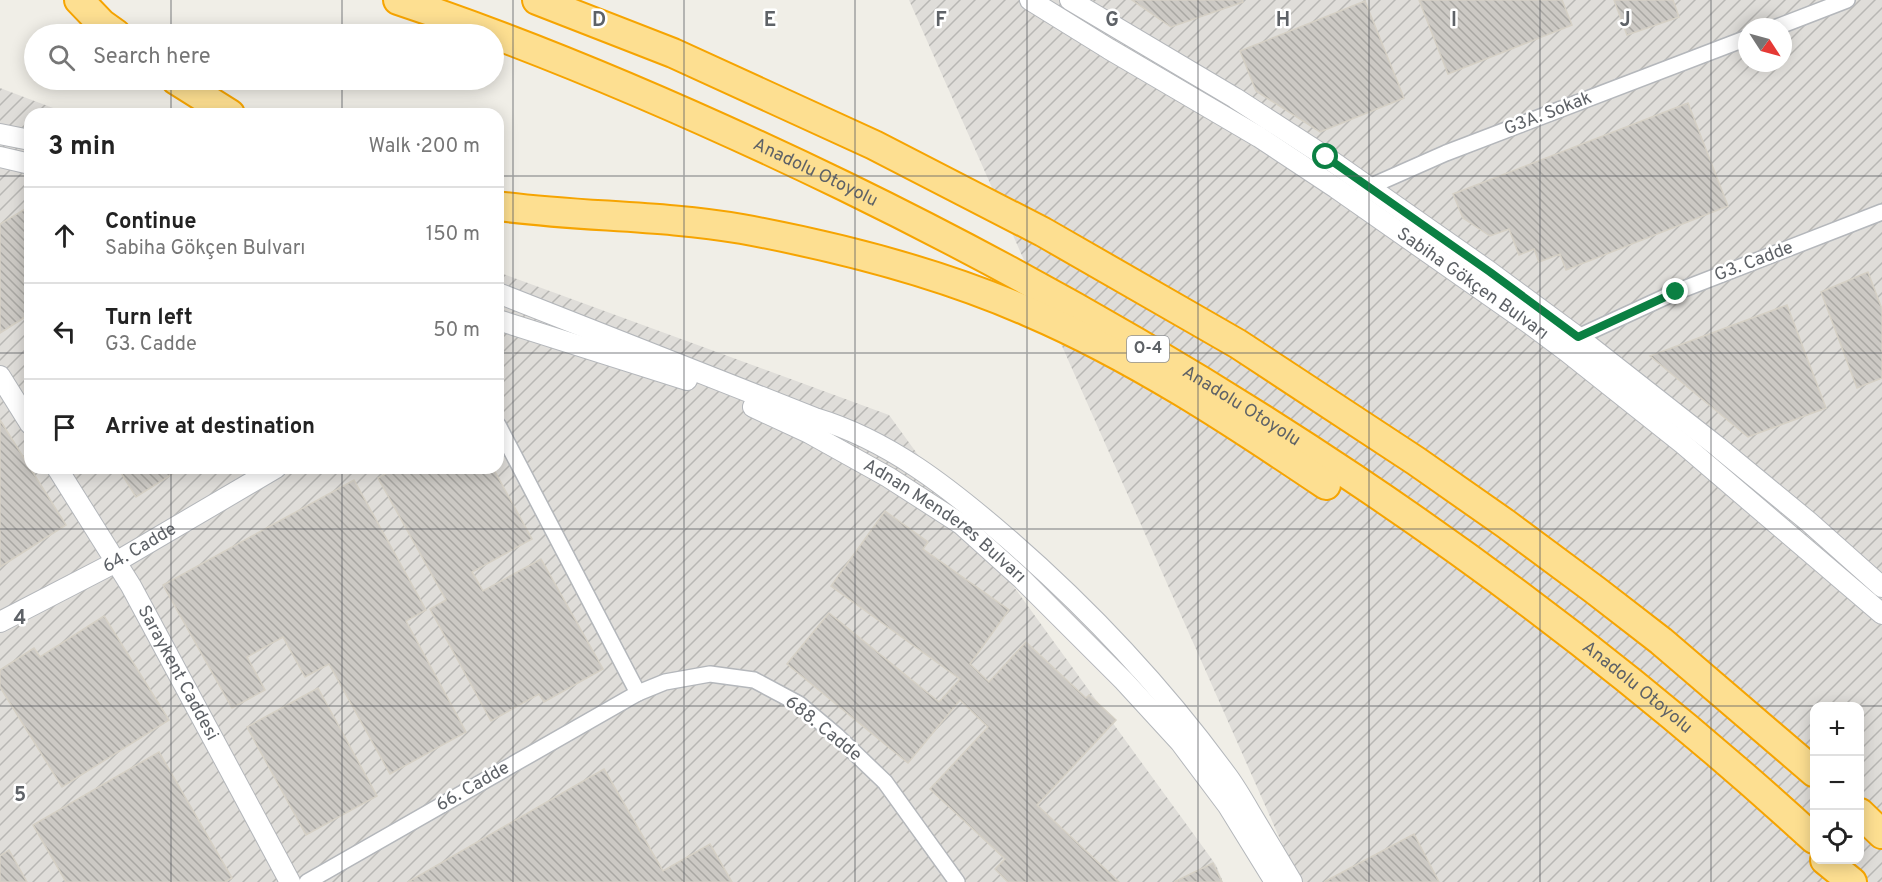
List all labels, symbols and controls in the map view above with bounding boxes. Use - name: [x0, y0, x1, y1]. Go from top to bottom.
- text: D: [592, 8, 606, 34]
- text: E: [764, 8, 776, 34]
- text: F: [935, 8, 947, 34]
- text: G: [1105, 8, 1119, 34]
- text: H: [1276, 8, 1290, 34]
- text: I: [1451, 8, 1457, 34]
- text: J: [1619, 8, 1631, 34]
- north arrow: [1738, 18, 1792, 72]
- search box: [24, 24, 504, 90]
- icon: search: [45, 41, 78, 74]
- text: Search here: [93, 44, 211, 71]
- street label: G3A. Sokak: [1501, 87, 1595, 141]
- text: 3 min: [48, 131, 116, 164]
- street label: Anadolu Otoyolu: [749, 133, 882, 212]
- text: Walk · 200 m: [369, 134, 480, 160]
- route start: [1312, 143, 1338, 169]
- text: Continue: [105, 209, 196, 236]
- icon: ahead: [48, 219, 81, 252]
- text: 150 m: [426, 222, 480, 248]
- street label: Sabiha Gökçen Bulvarı: [1392, 223, 1553, 345]
- text: Sabiha Gökçen Bulvarı: [105, 236, 305, 262]
- street label: G3. Cadde: [1711, 236, 1797, 288]
- route end: [1662, 278, 1688, 304]
- text: Turn left: [105, 305, 193, 332]
- icon: left: [48, 315, 81, 348]
- text: 50 m: [433, 318, 480, 344]
- text: G3. Cadde: [105, 332, 197, 358]
- road number: O-4: [1127, 336, 1169, 362]
- street label: Anadolu Otoyolu: [1178, 361, 1305, 452]
- icon: arrive: [48, 411, 81, 444]
- text: Arrive at destination: [105, 414, 315, 441]
- street label: Adnan Menderes Bulvarı: [859, 454, 1031, 588]
- street label: 64. Cadde: [99, 518, 181, 578]
- street label: Saraykent Caddesi: [132, 601, 223, 745]
- text: 4: [14, 606, 26, 632]
- street label: Anadolu Otoyolu: [1577, 636, 1697, 739]
- street label: 688. Cadde: [780, 691, 866, 767]
- map controls: [1810, 702, 1864, 864]
- button: +: [1810, 702, 1864, 756]
- button: −: [1810, 756, 1864, 810]
- street label: 66. Cadde: [432, 757, 514, 817]
- text: 5: [14, 783, 26, 809]
- button: locate: [1810, 810, 1864, 864]

